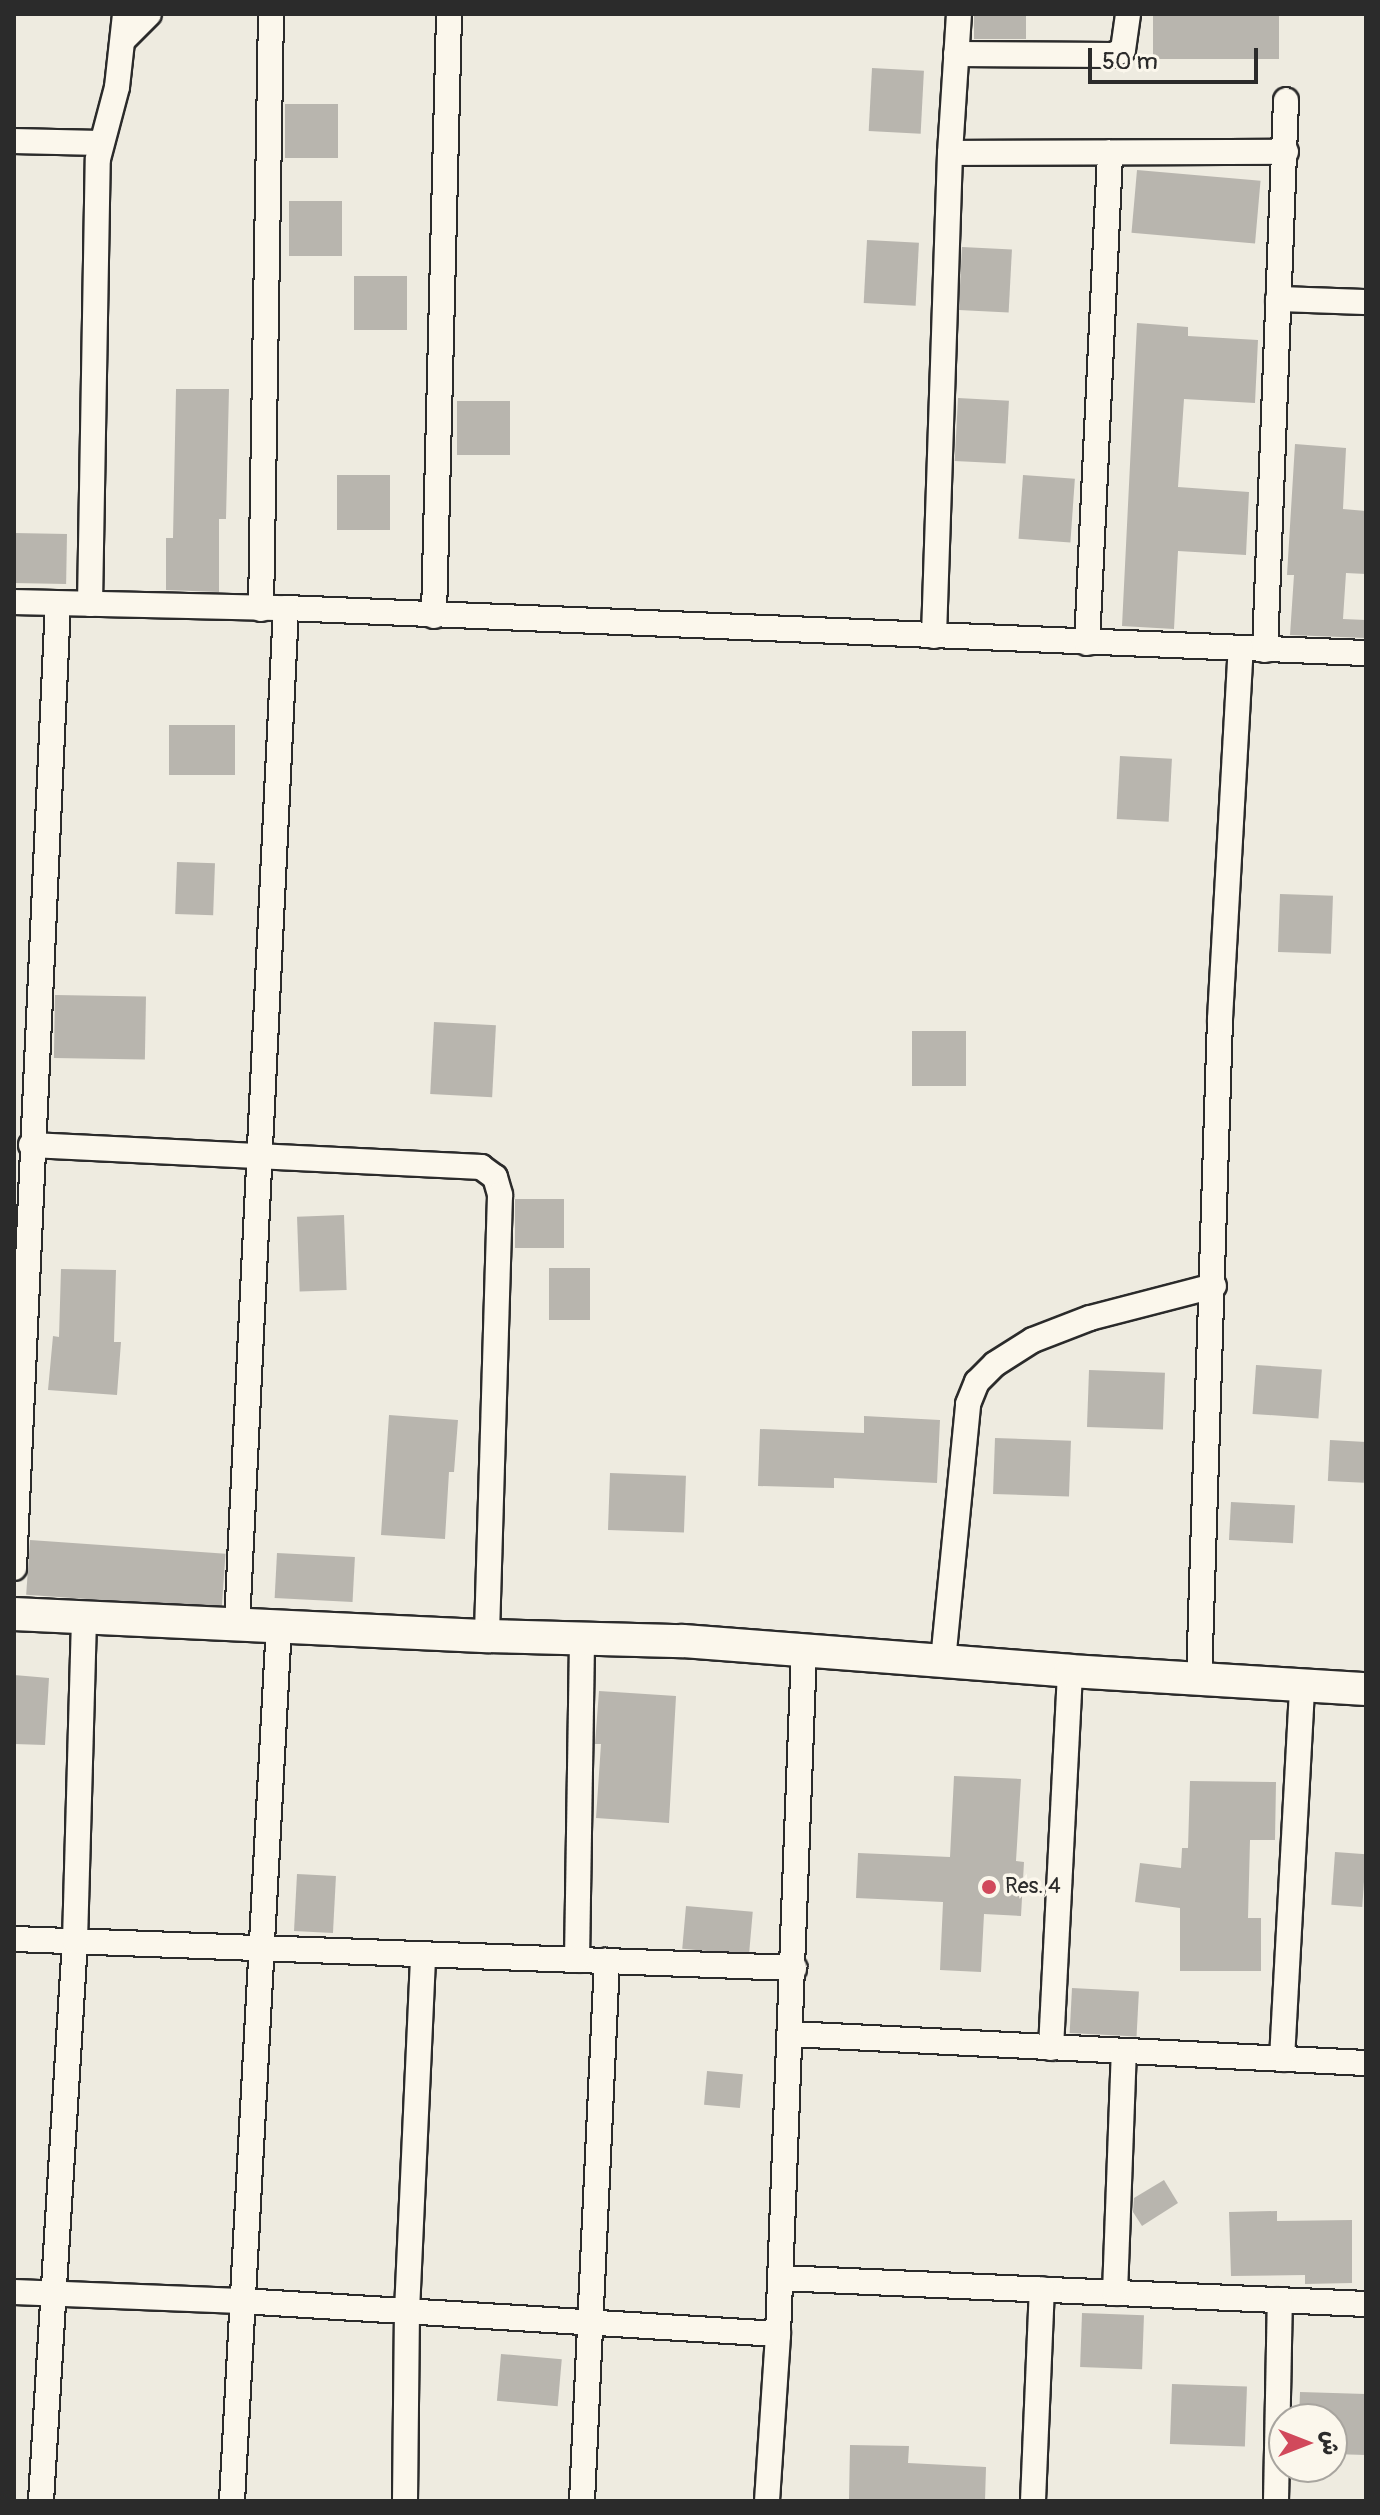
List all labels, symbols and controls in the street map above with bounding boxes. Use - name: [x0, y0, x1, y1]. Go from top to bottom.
- scale bar: [1092, 32, 1262, 82]
- text: 50 m: [1102, 47, 1158, 76]
- place label: Res. 4: [1005, 1874, 1061, 1900]
- marker: Res. 4: [980, 1878, 998, 1896]
- north arrow: [1268, 2403, 1348, 2483]
- text: ش: [1316, 2431, 1344, 2455]

